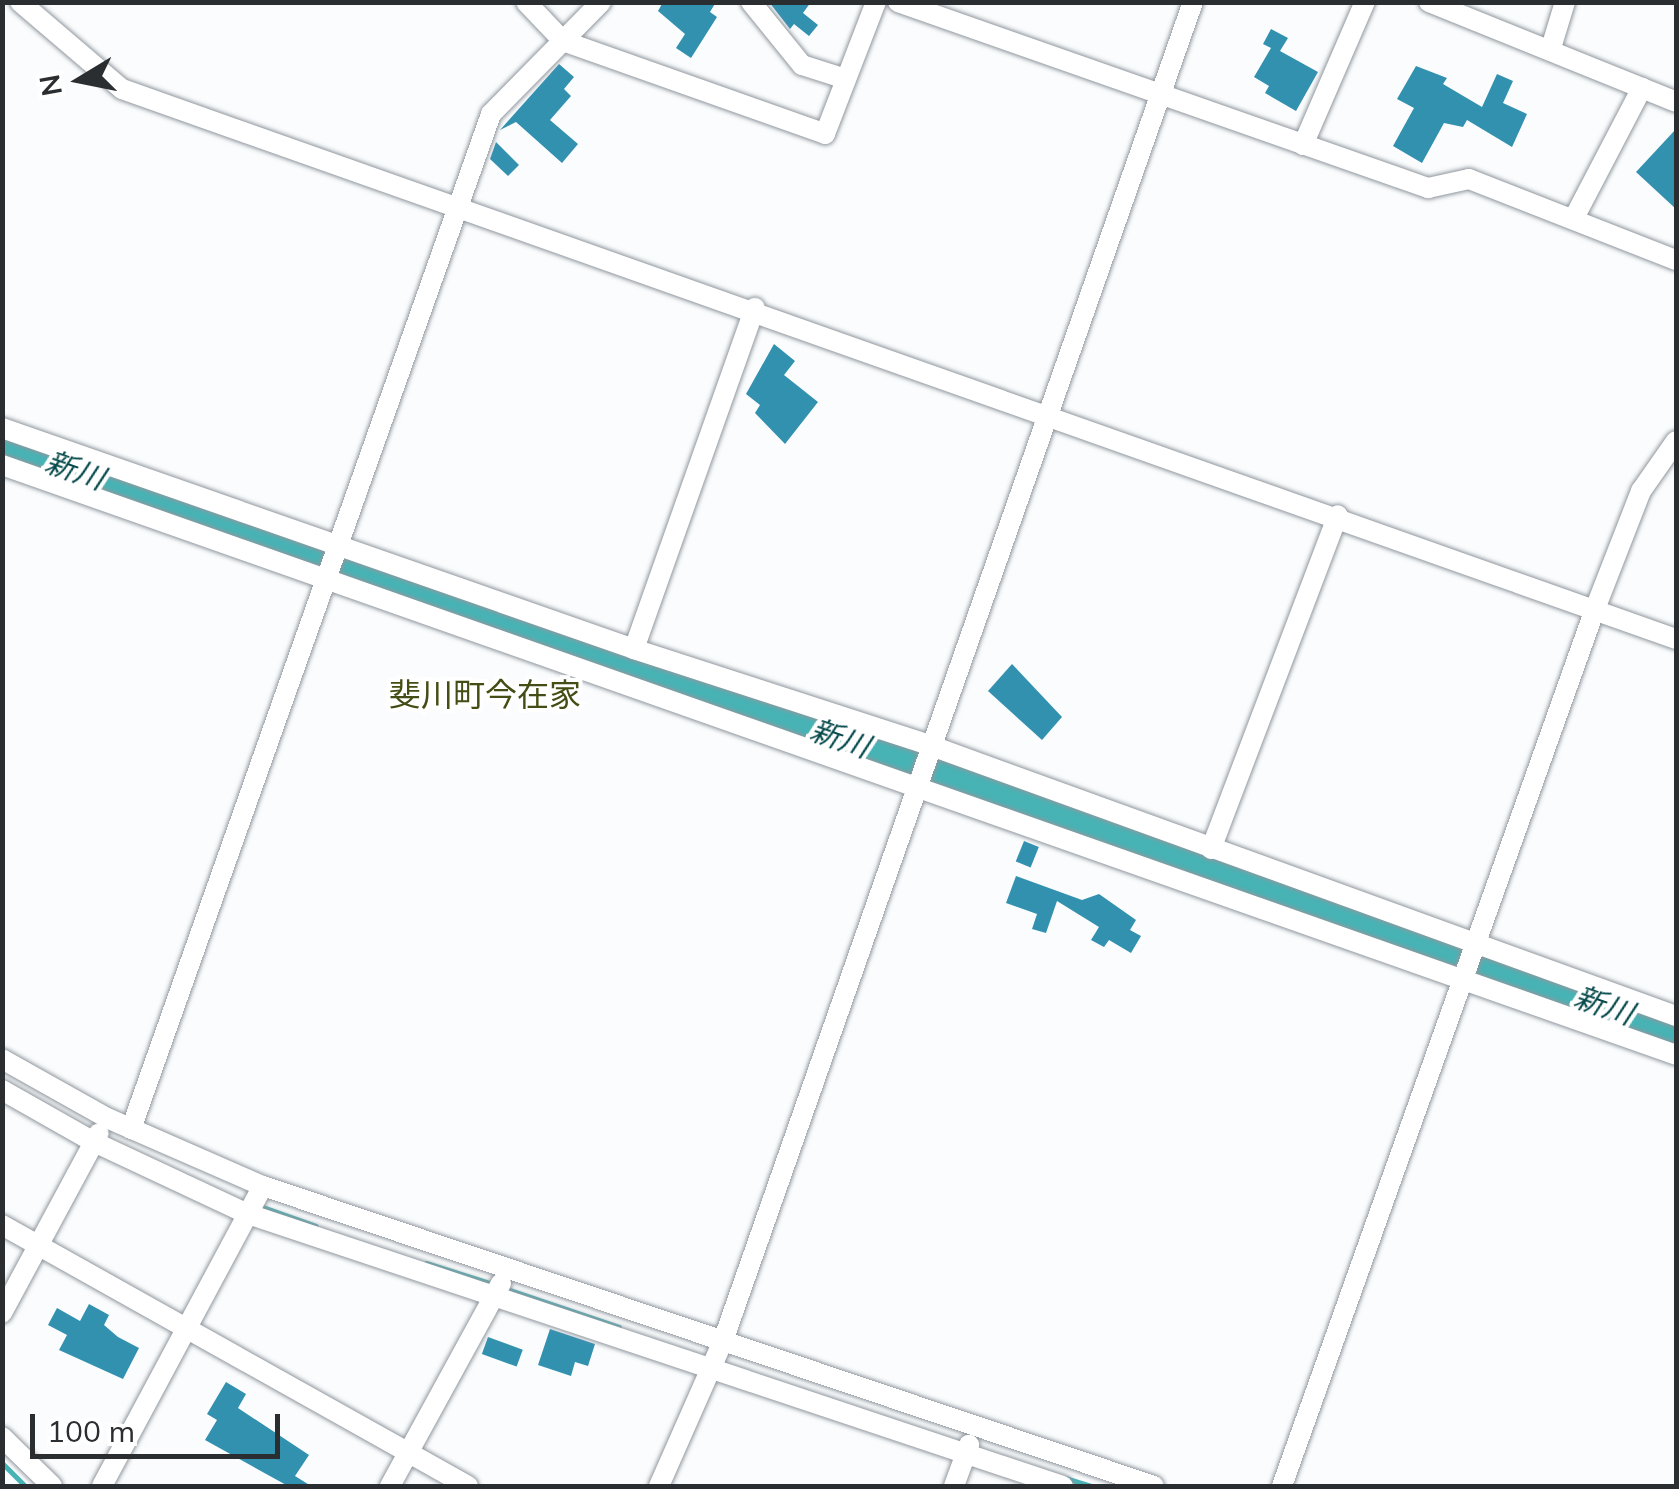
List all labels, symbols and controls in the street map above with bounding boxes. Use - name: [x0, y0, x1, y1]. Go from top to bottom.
- north arrow: [30, 30, 130, 130]
- text: N: [31, 72, 69, 99]
- water label: 新川: [41, 443, 109, 497]
- district label: 斐川町今在家: [389, 675, 581, 713]
- water label: 新川: [806, 711, 874, 765]
- water label: 新川: [1570, 978, 1638, 1032]
- scale bar: [35, 1394, 285, 1456]
- text: 100 m: [47, 1412, 135, 1450]

